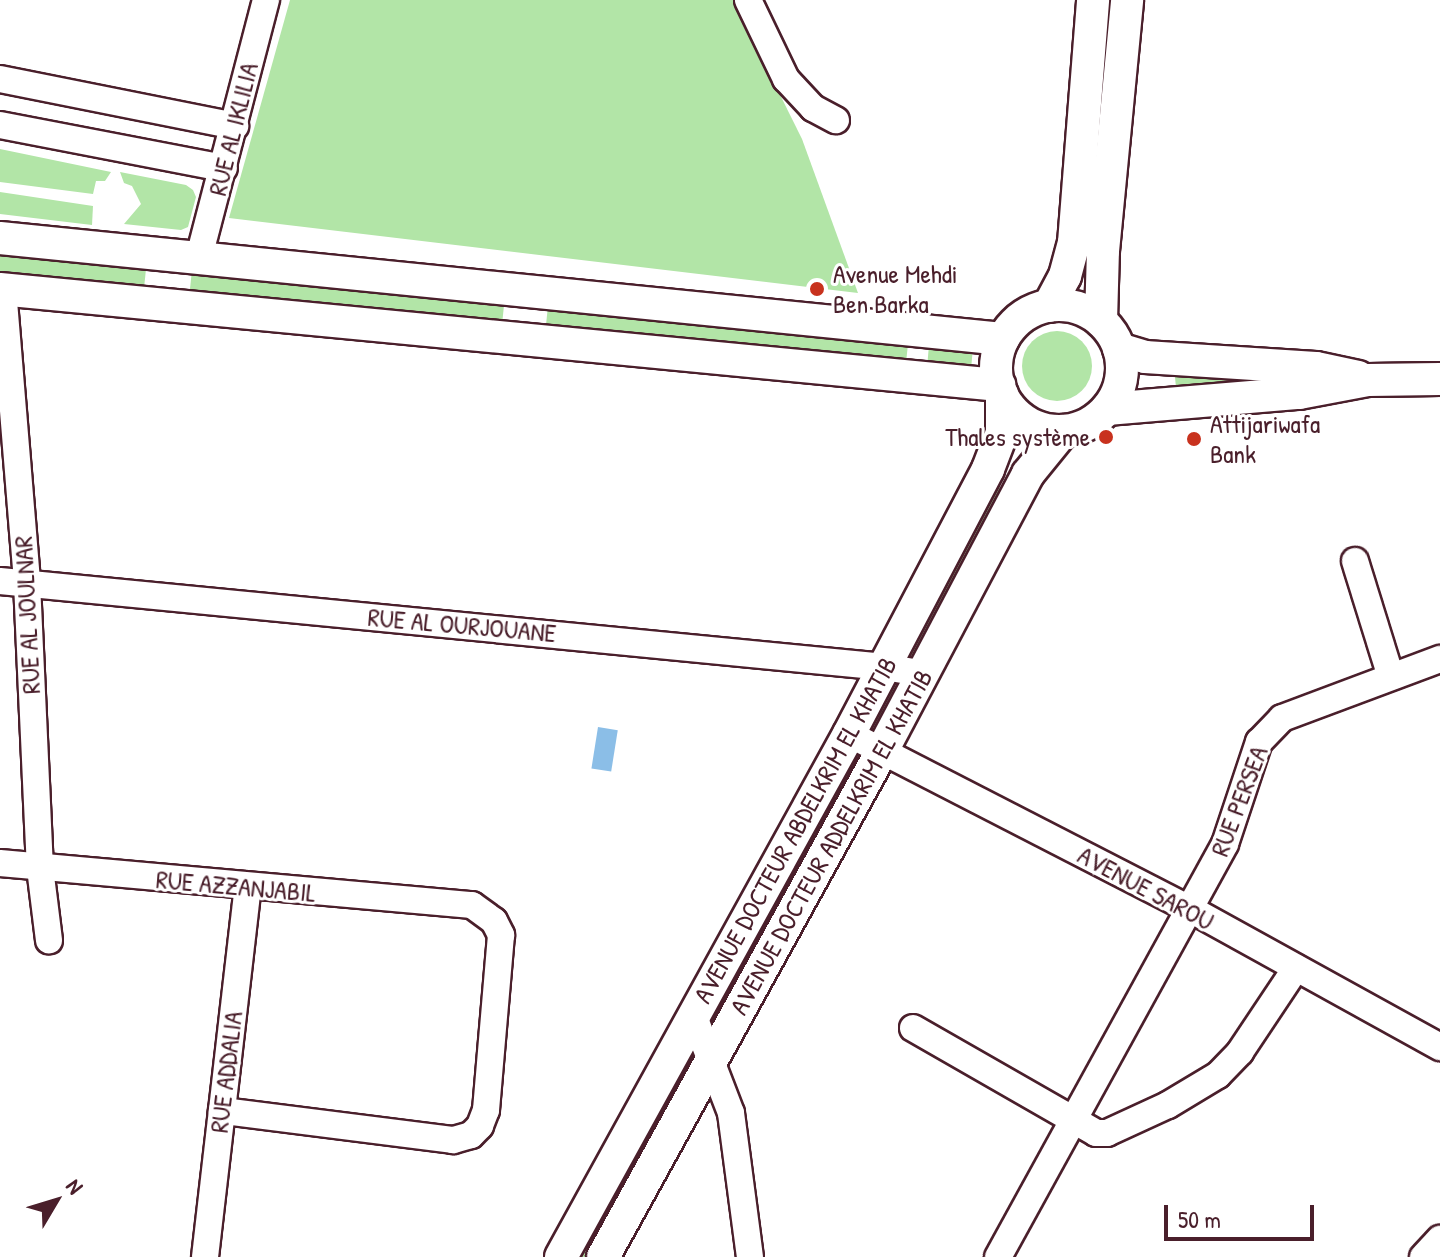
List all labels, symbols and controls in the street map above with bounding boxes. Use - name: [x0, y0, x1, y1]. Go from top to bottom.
- street label: RUE AL IKLILIA: [201, 59, 265, 199]
- place label: Avenue Mehdi Ben Barka: [833, 258, 958, 320]
- marker: Avenue Mehdi Ben Barka: [808, 280, 826, 298]
- place label: Attijariwafa Bank: [1210, 408, 1320, 470]
- place label: Thales système: [945, 421, 1090, 453]
- marker: Thales système: [1097, 428, 1115, 446]
- marker: Attijariwafa Bank: [1185, 430, 1203, 448]
- street label: RUE AL JOULNAR: [7, 535, 47, 695]
- street label: RUE AL OURJOUANE: [367, 601, 557, 649]
- street label: AVENUE DOCTEUR ABDELKRIM EL KHATIB: [687, 652, 903, 1008]
- street label: AVENUE DOCTEUR ADDELKRIM EL KHATIB: [723, 664, 939, 1020]
- street label: RUE PERSEA: [1204, 741, 1274, 861]
- street label: AVENUE SAROU: [1073, 839, 1219, 937]
- street label: RUE AZZANJABIL: [155, 863, 317, 909]
- street label: RUE ADDALIA: [203, 1009, 249, 1135]
- north arrow: [16, 1161, 96, 1241]
- text: N: [59, 1172, 90, 1200]
- scale bar: [1168, 1189, 1318, 1239]
- text: 50 m: [1178, 1203, 1221, 1235]

